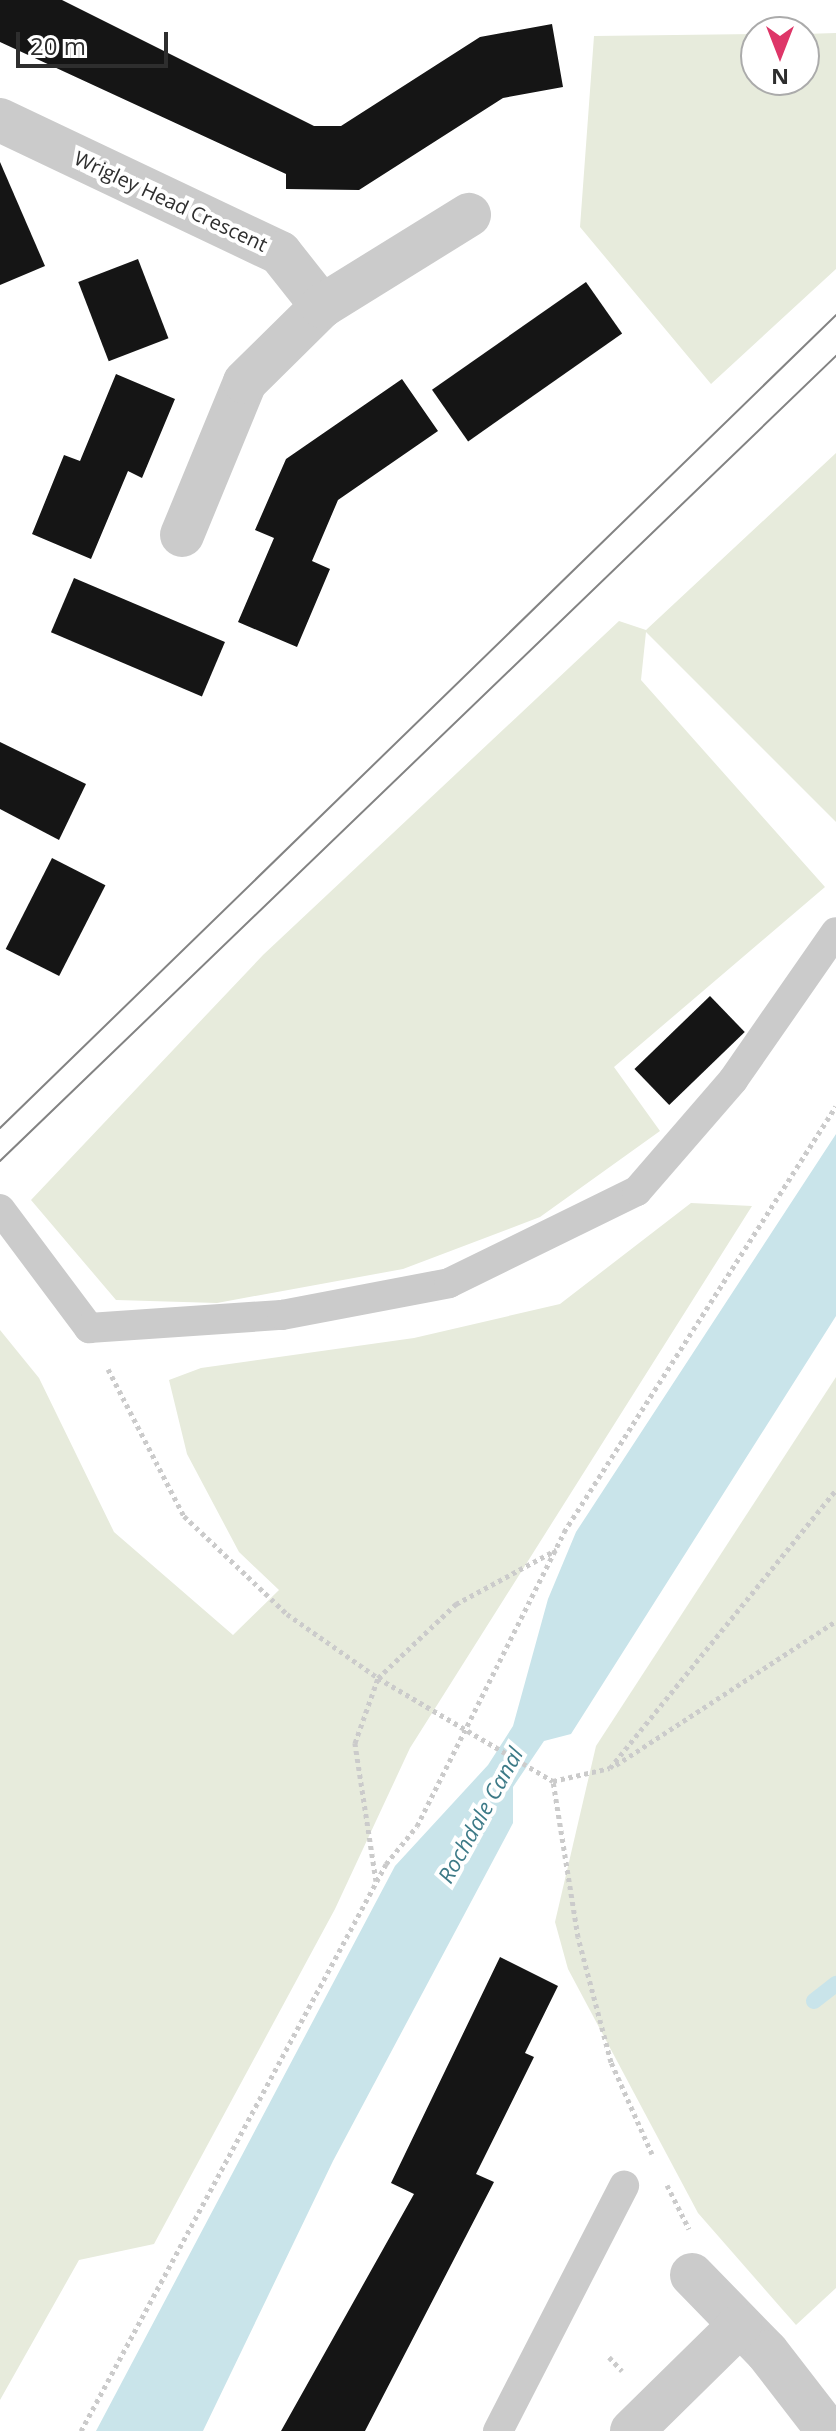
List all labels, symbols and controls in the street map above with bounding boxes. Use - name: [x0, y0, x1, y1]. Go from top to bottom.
- scale bar: [20, 16, 172, 66]
- north arrow: [740, 16, 820, 96]
- text: 20 m: [30, 29, 86, 62]
- text: N: [771, 63, 789, 93]
- street label: Wrigley Head Crescent: [71, 146, 271, 256]
- water label: Rochdale Canal: [432, 1743, 528, 1887]

